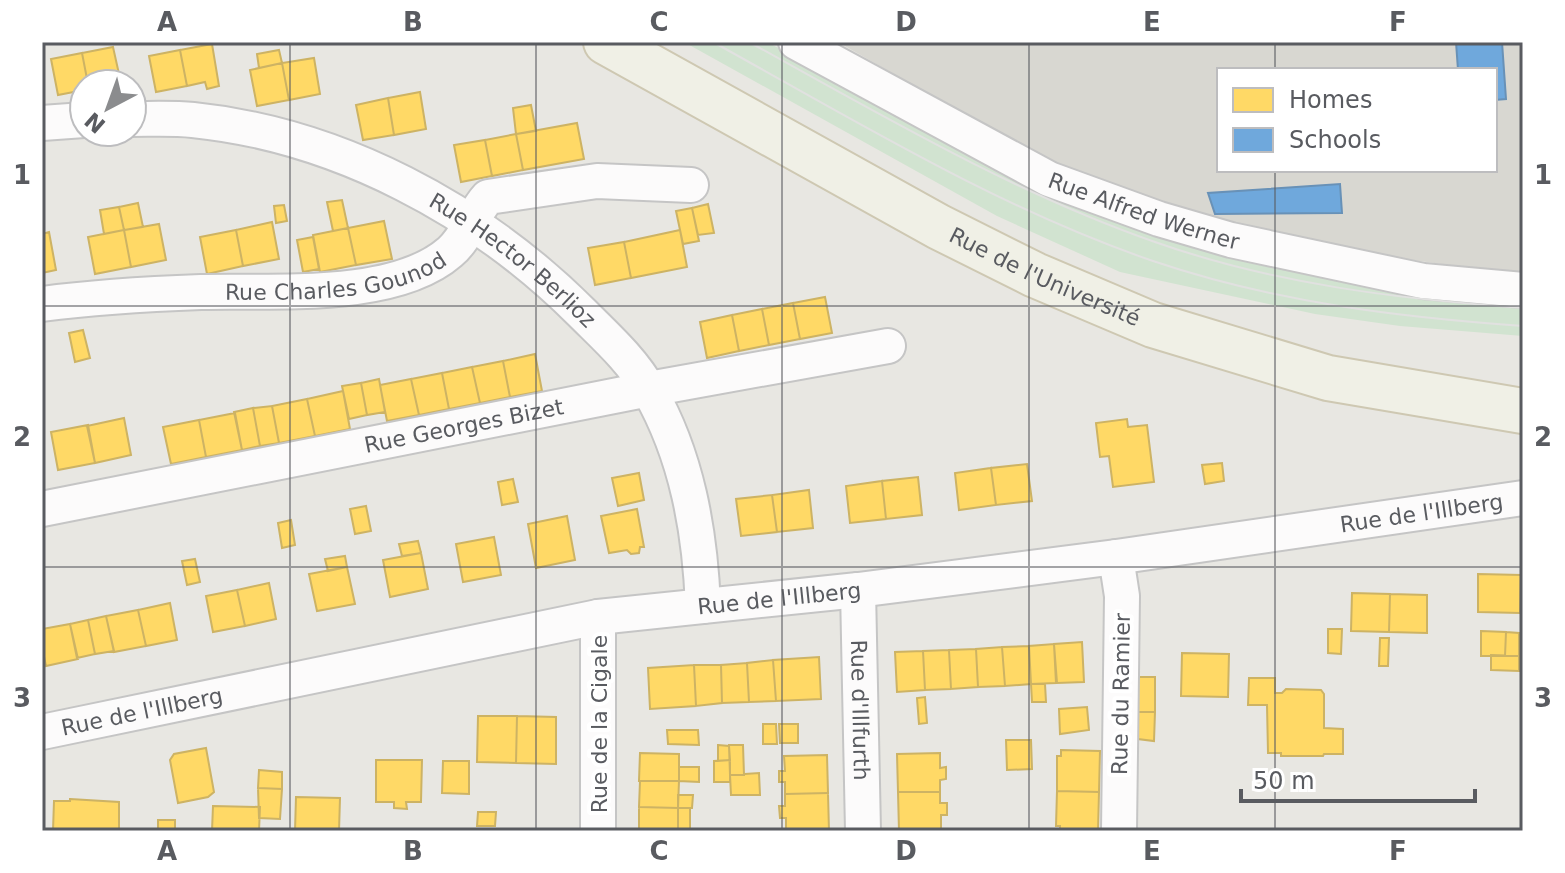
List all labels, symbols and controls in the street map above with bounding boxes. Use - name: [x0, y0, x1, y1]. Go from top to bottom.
- text: A: [157, 7, 177, 37]
- text: B: [403, 7, 423, 37]
- text: C: [649, 7, 669, 37]
- text: D: [895, 7, 917, 37]
- text: E: [1143, 7, 1161, 37]
- text: F: [1389, 7, 1407, 37]
- north arrow: [68, 68, 148, 148]
- legend: [1217, 68, 1497, 172]
- text: Homes: [1289, 86, 1372, 114]
- text: N: [80, 107, 110, 138]
- text: Schools: [1289, 126, 1381, 154]
- text: 1: [13, 160, 31, 190]
- text: 1: [1534, 160, 1552, 190]
- street label: Rue Alfred Werner: [1045, 167, 1243, 254]
- street label: Rue Hector Berlioz: [425, 188, 601, 332]
- street label: Rue de l'Université: [945, 222, 1144, 331]
- street label: Rue Charles Gounod: [225, 247, 451, 304]
- street label: Rue Georges Bizet: [362, 394, 566, 458]
- text: 2: [13, 422, 31, 452]
- text: 2: [1534, 422, 1552, 452]
- street label: Rue de l'Illberg: [1338, 489, 1505, 537]
- street label: Rue de l'Illberg: [696, 577, 862, 619]
- street label: Rue du Ramier: [1107, 612, 1135, 775]
- street label: Rue de la Cigale: [587, 635, 612, 813]
- street label: Rue d'Illfurth: [847, 639, 874, 781]
- street label: Rue de l'Illberg: [59, 682, 225, 740]
- text: 3: [13, 683, 31, 713]
- text: 3: [1534, 683, 1552, 713]
- scale bar: [1241, 753, 1475, 803]
- text: 50 m: [1253, 767, 1315, 795]
- text: A: [157, 836, 177, 866]
- text: B: [403, 836, 423, 866]
- text: C: [649, 836, 669, 866]
- text: D: [895, 836, 917, 866]
- text: E: [1143, 836, 1161, 866]
- text: F: [1389, 836, 1407, 866]

